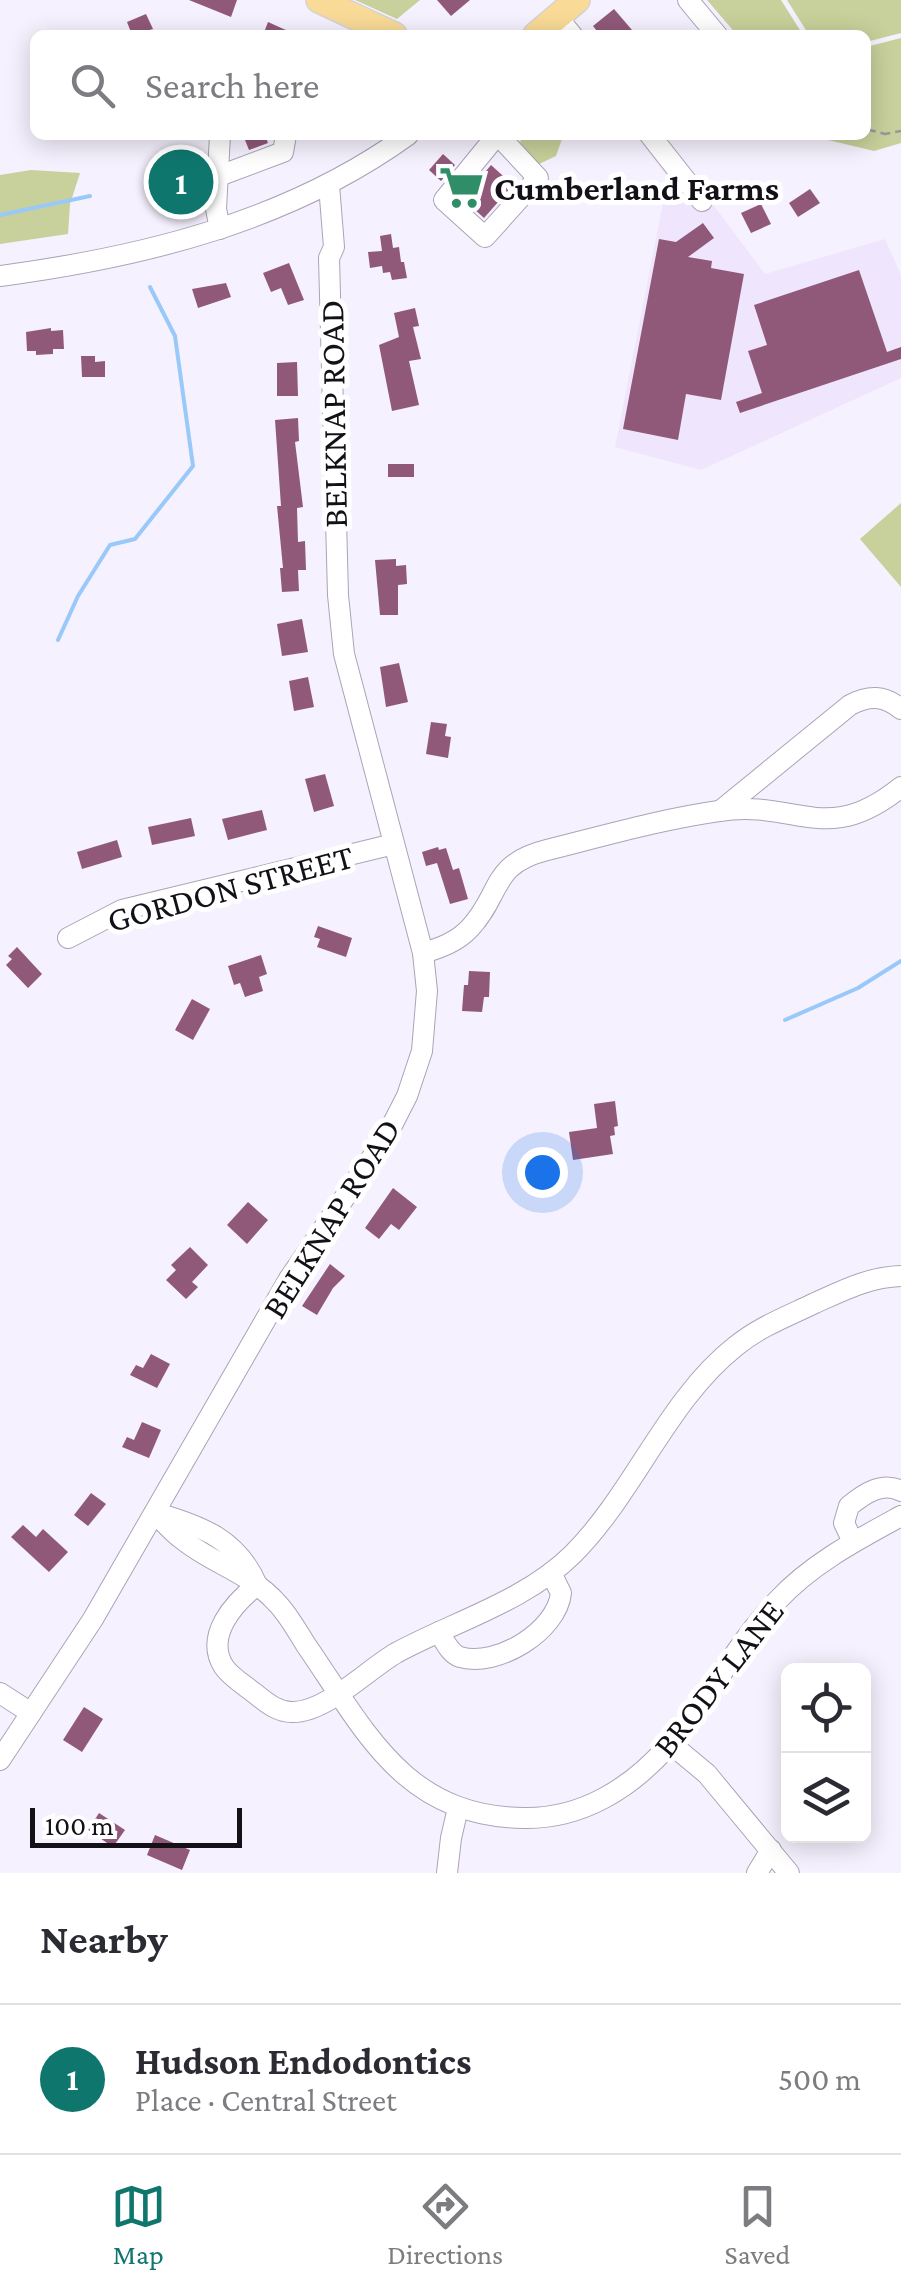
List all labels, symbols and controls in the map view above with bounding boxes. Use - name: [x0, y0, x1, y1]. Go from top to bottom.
- search box: [30, 30, 871, 140]
- icon: search: [65, 58, 120, 113]
- text: Search here: [145, 64, 319, 106]
- pin: 1: [148, 144, 214, 220]
- supermarket icon: Cumberland Farms: [437, 164, 485, 212]
- place label: Cumberland Farms: [494, 169, 779, 208]
- street label: BELKNAP ROAD: [312, 300, 355, 528]
- street label: GORDON STREET: [103, 837, 357, 940]
- street label: BELKNAP ROAD: [254, 1111, 408, 1325]
- your location: [517, 1147, 568, 1198]
- street label: BRODY LANE: [645, 1592, 792, 1765]
- map controls: [781, 1663, 871, 1843]
- button: locate: [781, 1663, 871, 1753]
- button: layers: [781, 1753, 871, 1843]
- scale bar: [30, 1803, 242, 1848]
- text: 100 m: [45, 1810, 114, 1841]
- text: Nearby: [40, 1915, 168, 1962]
- text: Hudson Endodontics: [135, 2040, 471, 2082]
- text: 1: [67, 2061, 78, 2097]
- text: 500 m: [778, 2061, 861, 2097]
- text: Place · Central Street: [135, 2082, 397, 2118]
- tab: Map: [111, 2179, 166, 2270]
- tab: Directions: [387, 2179, 503, 2270]
- tab: Saved: [725, 2179, 790, 2270]

